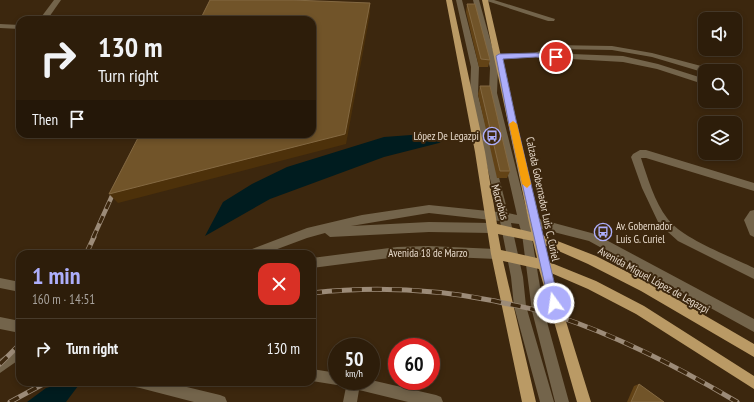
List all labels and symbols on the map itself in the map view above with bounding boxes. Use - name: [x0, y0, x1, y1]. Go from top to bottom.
- pin: [539, 40, 573, 74]
- bus stop icon: López De Legazpi: [482, 126, 502, 146]
- place label: López De Legazpi: [413, 129, 479, 143]
- street label: Calzada Gobernador Luis C. Curiel: [523, 136, 563, 263]
- street label: Macrobús: [488, 183, 512, 222]
- place label: Av. Gobernador Luis G. Curiel: [616, 219, 672, 246]
- bus stop icon: Av. Gobernador Luis G. Curiel: [593, 222, 613, 242]
- street label: Avenida Miguel López de Legazpi: [596, 244, 712, 316]
- street label: Avenida 18 de Marzo: [388, 246, 468, 260]
- position arrow: [533, 282, 575, 324]
- speed limit sign: 60: [388, 338, 440, 390]

